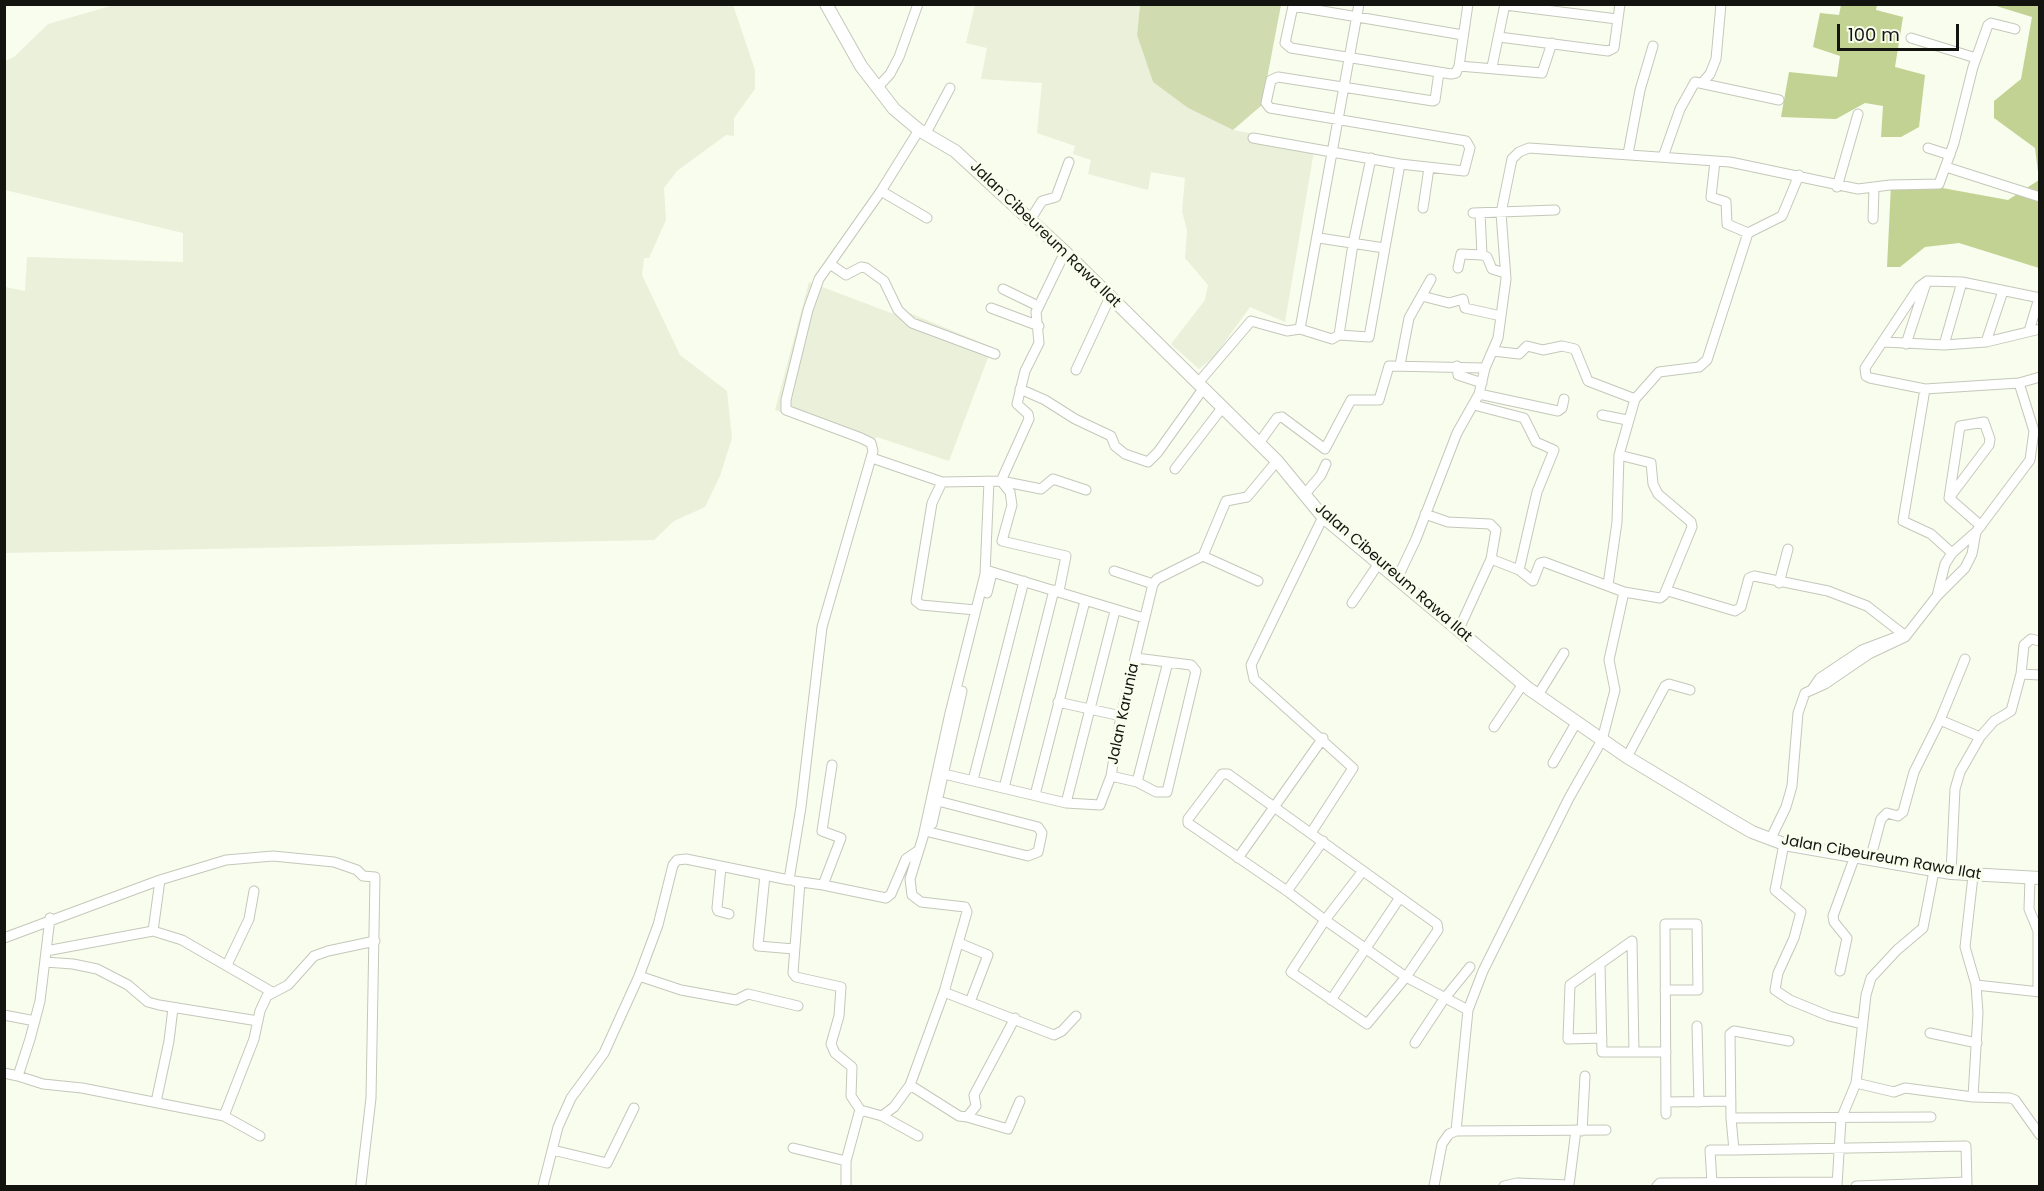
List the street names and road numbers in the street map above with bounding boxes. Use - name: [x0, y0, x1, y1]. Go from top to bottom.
- street label: Jalan Cibeureum Rawa Ilat: [966, 158, 1124, 312]
- street label: Jalan Cibeureum Rawa Ilat: [1311, 500, 1475, 646]
- street label: Jalan Karunia: [1104, 662, 1144, 766]
- street label: Jalan Cibeureum Rawa Ilat: [1780, 832, 1982, 884]

